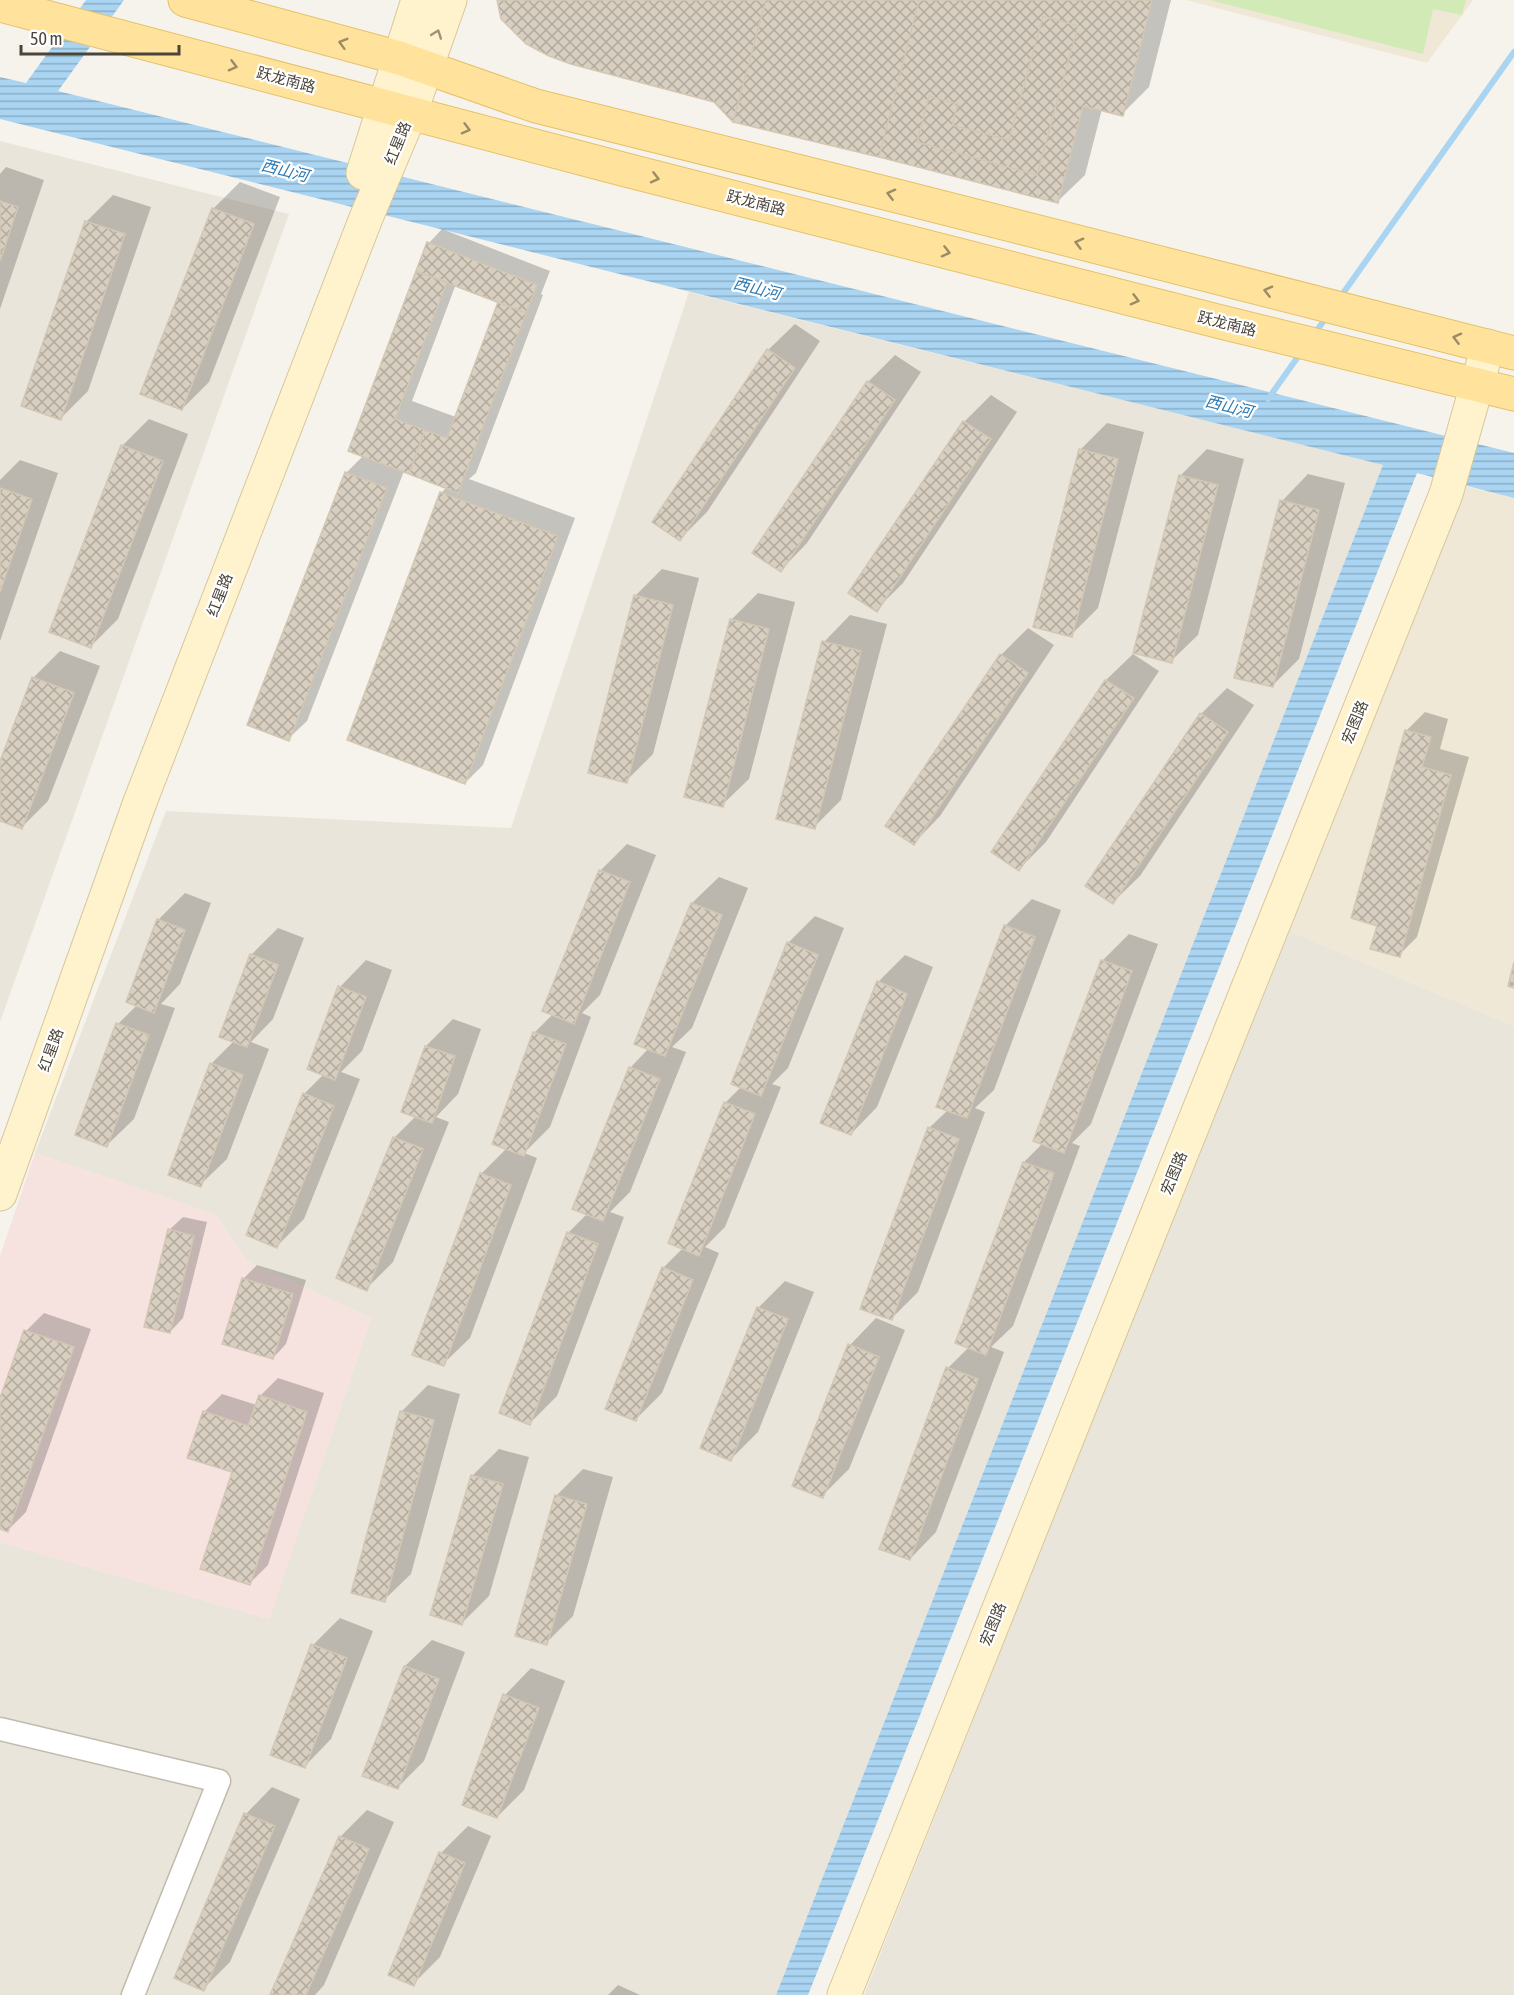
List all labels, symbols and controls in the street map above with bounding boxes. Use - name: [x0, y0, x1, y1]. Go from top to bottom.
- scale bar: [21, 18, 178, 56]
- text: 50 m: [30, 28, 62, 49]
- one-way arrow: [430, 30, 442, 41]
- one-way arrow: [338, 37, 348, 50]
- one-way arrow: [228, 58, 238, 71]
- street label: 跃龙南路: [255, 64, 317, 95]
- street label: 红星路: [381, 119, 414, 167]
- one-way arrow: [461, 121, 471, 134]
- water label: 西山河: [260, 155, 313, 185]
- one-way arrow: [650, 170, 660, 183]
- street label: 跃龙南路: [725, 187, 787, 218]
- one-way arrow: [886, 188, 896, 201]
- one-way arrow: [1074, 237, 1084, 250]
- one-way arrow: [940, 244, 950, 257]
- water label: 西山河: [732, 273, 785, 303]
- one-way arrow: [1263, 286, 1273, 299]
- one-way arrow: [1129, 293, 1139, 305]
- street label: 跃龙南路: [1196, 308, 1258, 339]
- one-way arrow: [1453, 333, 1463, 346]
- water label: 西山河: [1204, 391, 1257, 421]
- street label: 红星路: [204, 571, 236, 619]
- street label: 宏图路: [1338, 698, 1371, 746]
- street label: 红星路: [35, 1026, 66, 1074]
- street label: 宏图路: [1157, 1149, 1190, 1197]
- street label: 宏图路: [976, 1600, 1009, 1648]

